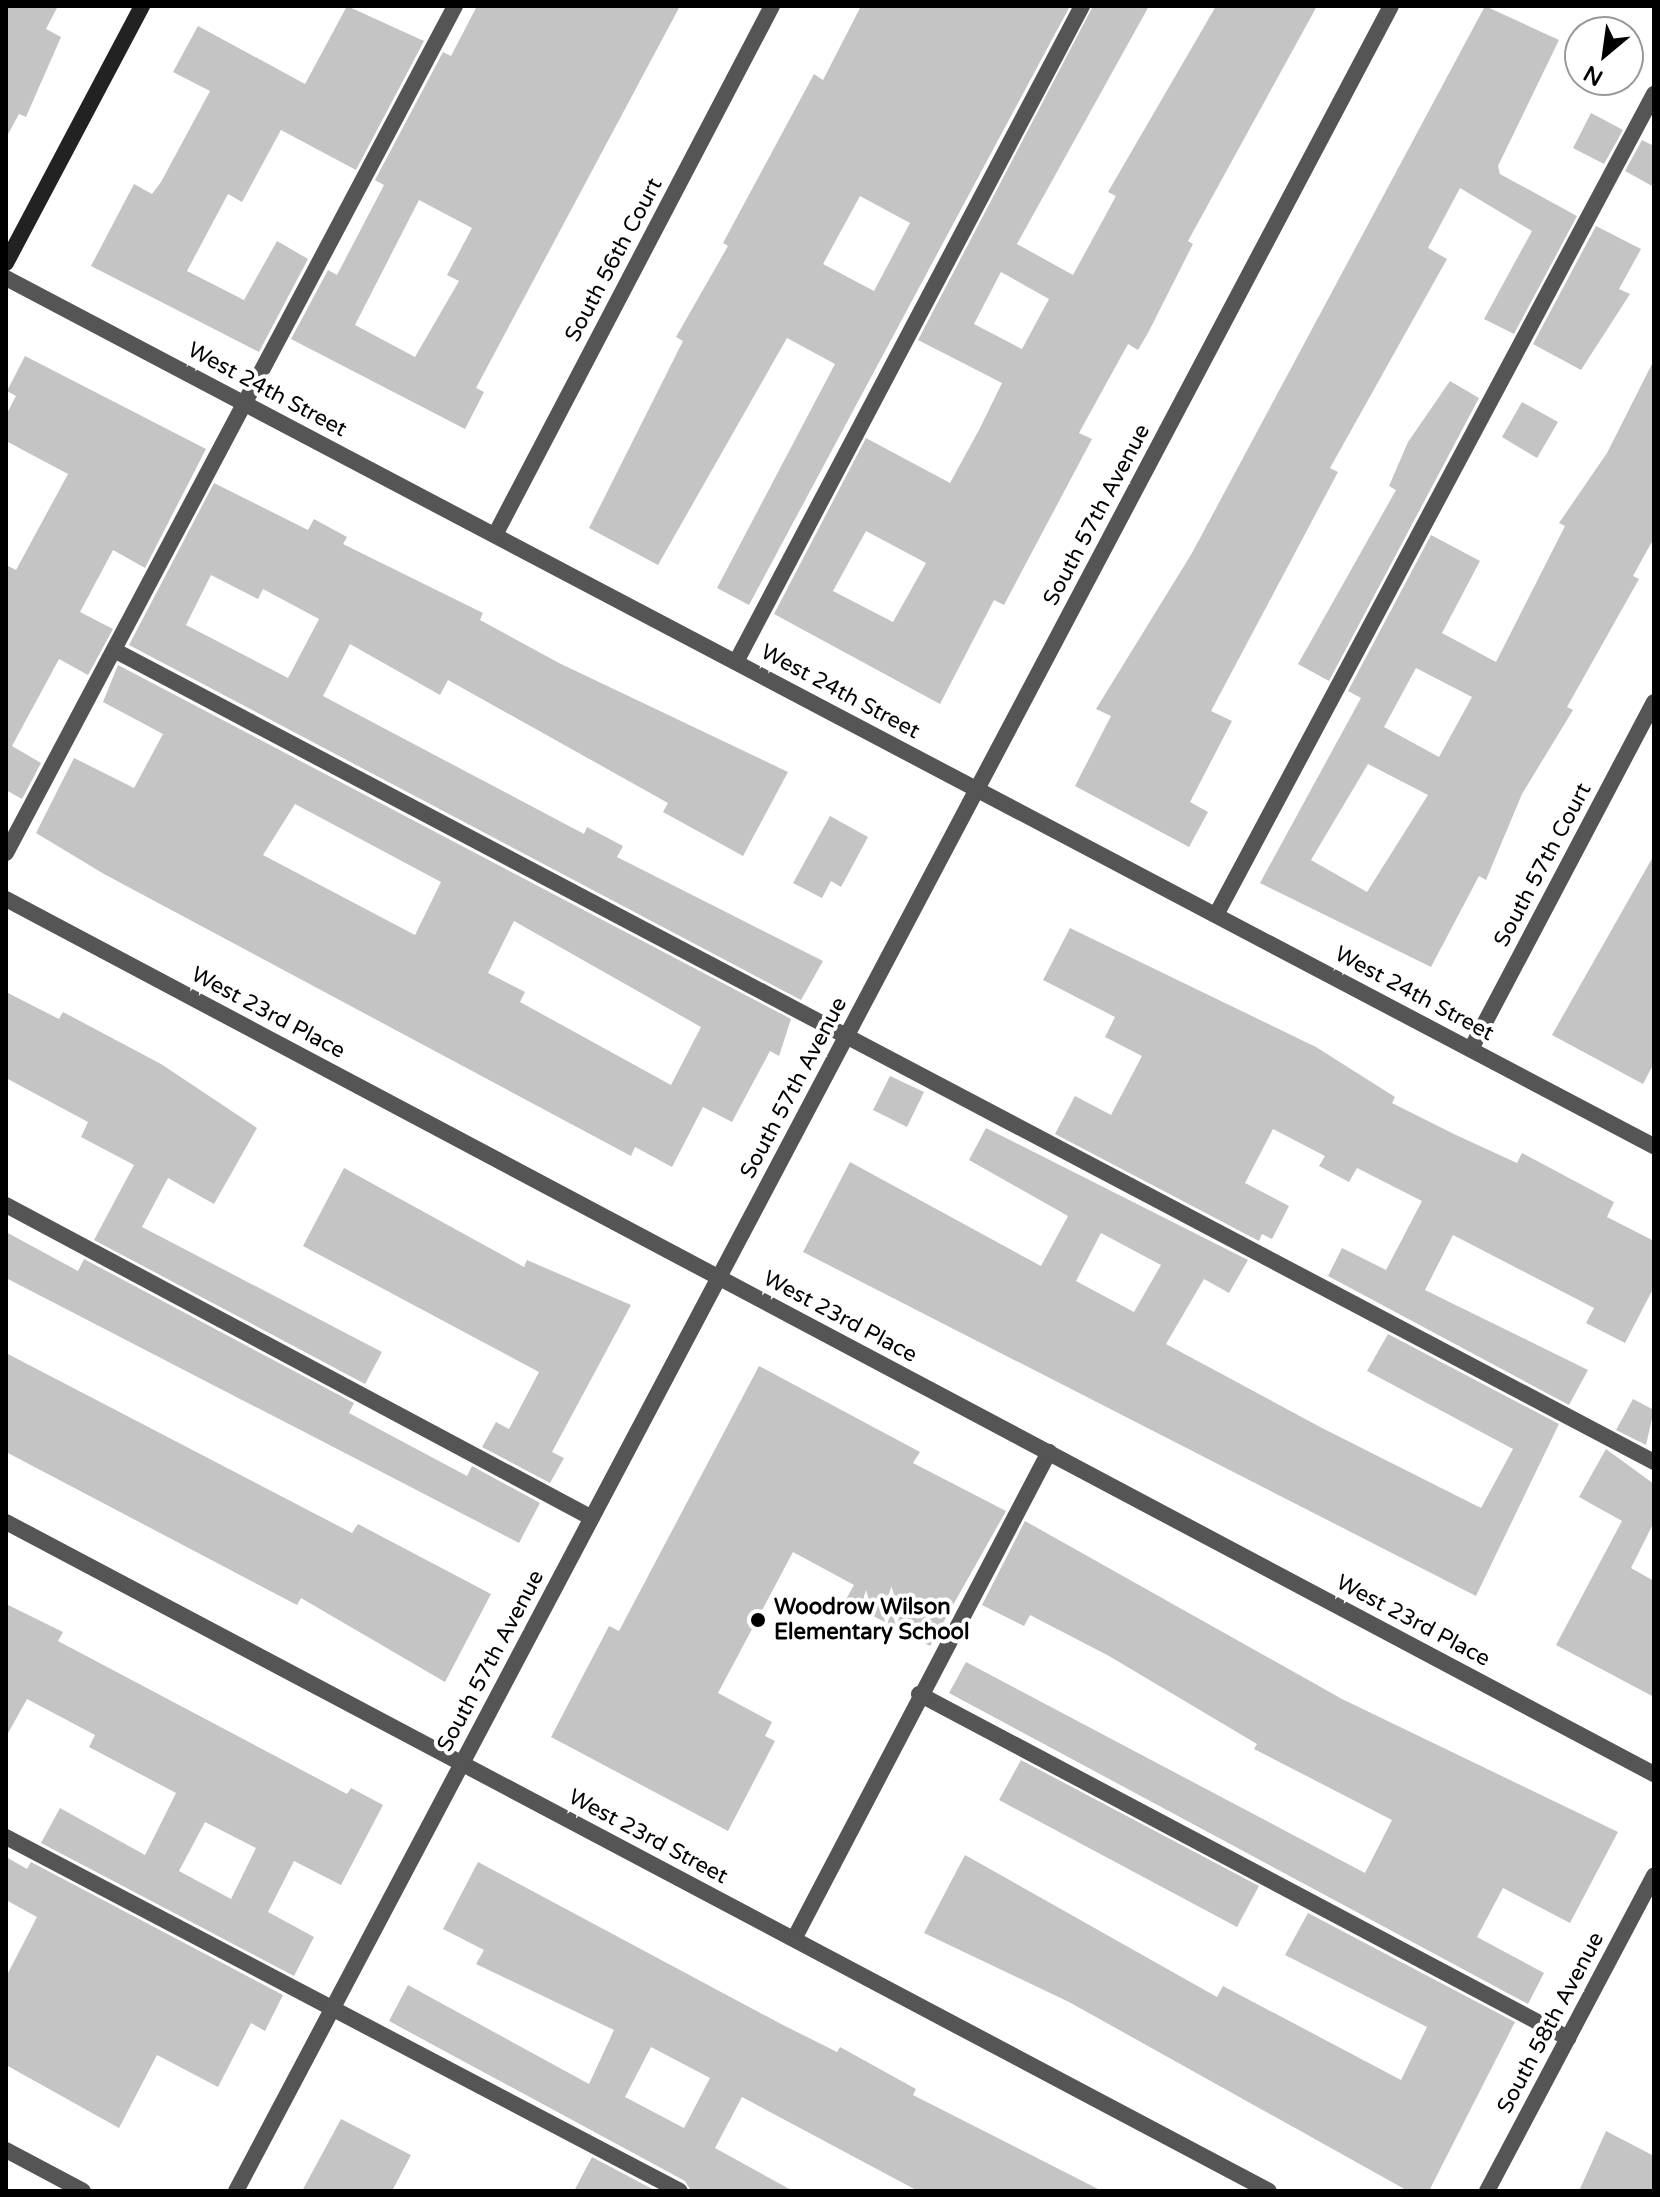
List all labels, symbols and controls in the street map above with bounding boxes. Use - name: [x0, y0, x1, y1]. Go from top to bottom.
- north arrow: [1564, 16, 1644, 96]
- text: N: [1579, 60, 1607, 91]
- street label: South 56th Court: [560, 174, 668, 346]
- street label: West 24th Street: [183, 337, 351, 443]
- street label: South 57th Avenue: [1038, 420, 1156, 610]
- street label: West 24th Street: [756, 639, 924, 745]
- street label: South 57th Court: [1489, 779, 1597, 951]
- street label: West 24th Street: [1330, 941, 1498, 1047]
- street label: West 23rd Place: [187, 961, 349, 1065]
- street label: South 57th Avenue: [735, 993, 853, 1183]
- street label: West 23rd Place: [759, 1265, 921, 1369]
- street label: South 57th Avenue: [432, 1566, 550, 1756]
- street label: West 23rd Place: [1332, 1569, 1494, 1673]
- place label: Woodrow Wilson Elementary School: [774, 1594, 969, 1646]
- marker: Woodrow Wilson Elementary School: [749, 1611, 767, 1629]
- street label: West 23rd Street: [564, 1784, 732, 1890]
- street label: South 58th Avenue: [1492, 1928, 1610, 2118]

